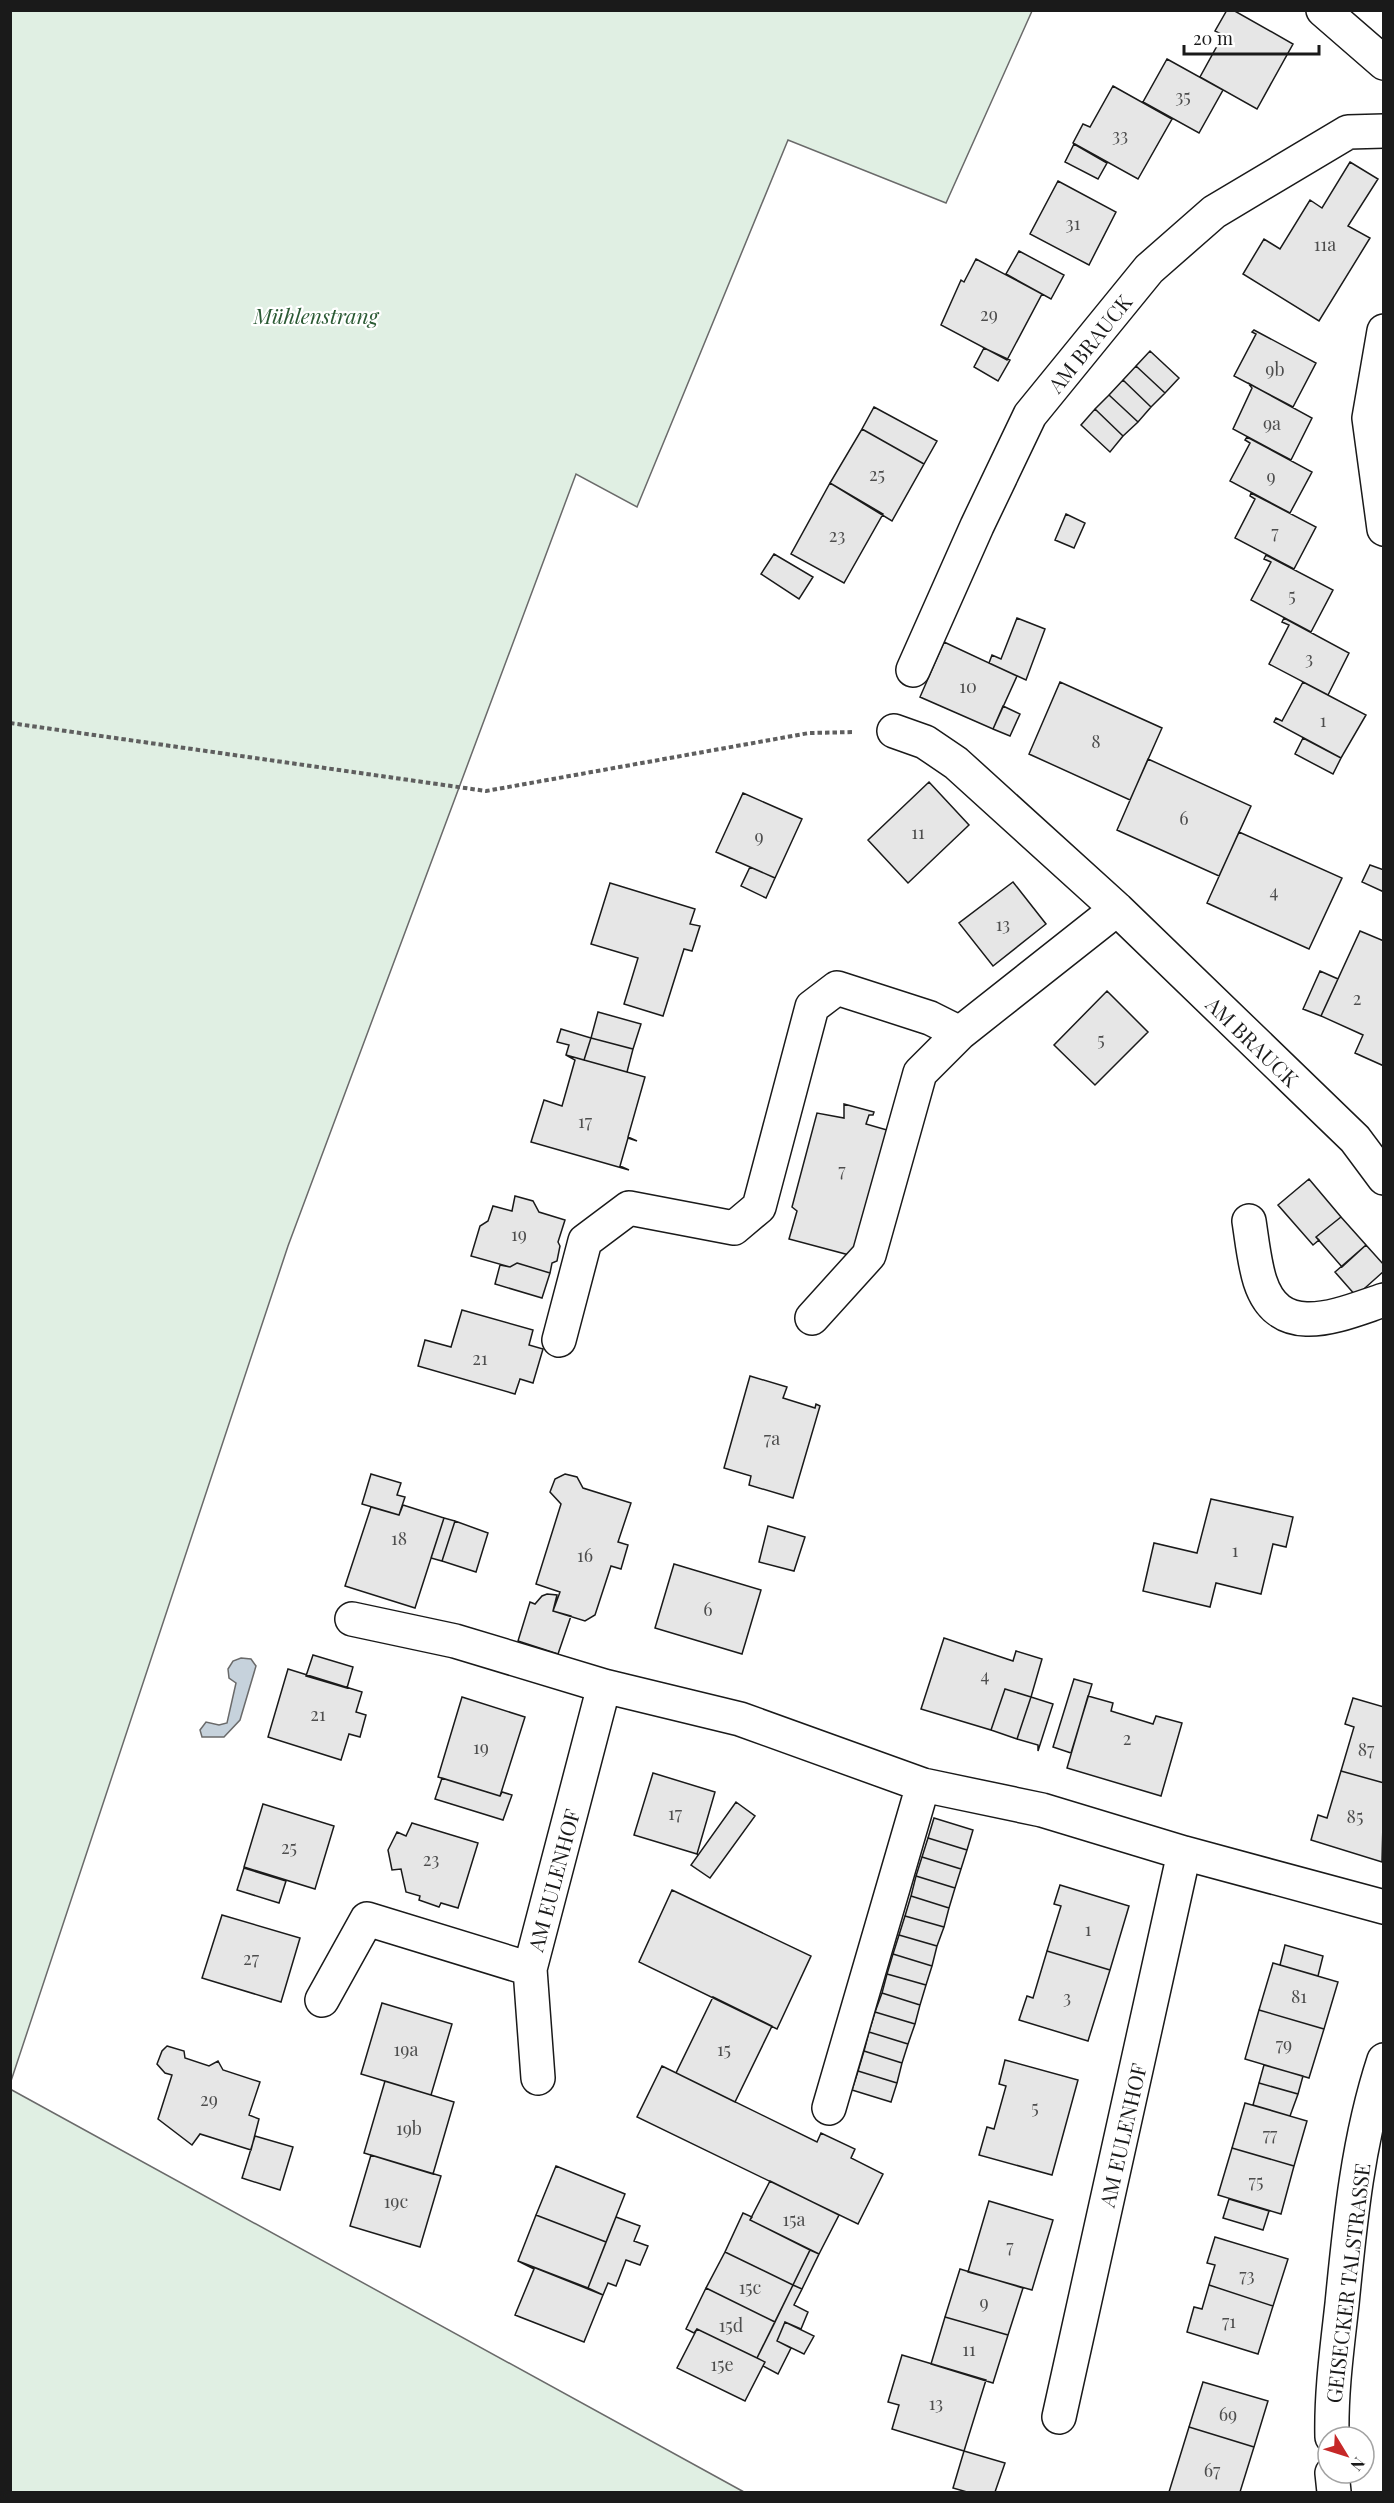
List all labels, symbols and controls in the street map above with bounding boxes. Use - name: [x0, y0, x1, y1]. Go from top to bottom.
- scale bar: [1184, 18, 1319, 56]
- text: 20 m: [1193, 26, 1233, 50]
- house number: 35: [1175, 84, 1191, 108]
- house number: 33: [1112, 123, 1128, 147]
- house number: 31: [1066, 211, 1081, 235]
- house number: 11a: [1314, 232, 1336, 256]
- street label: AM BRAUCK: [1040, 288, 1137, 399]
- park label: Mühlenstrang: [253, 301, 380, 329]
- house number: 29: [980, 302, 998, 326]
- house number: 9b: [1265, 357, 1285, 381]
- house number: 9a: [1263, 411, 1281, 435]
- house number: 25: [869, 462, 885, 486]
- house number: 9: [1266, 464, 1276, 488]
- house number: 7: [1271, 520, 1279, 544]
- house number: 23: [829, 523, 845, 547]
- house number: 5: [1288, 583, 1296, 607]
- house number: 3: [1305, 646, 1313, 670]
- house number: 10: [959, 674, 977, 698]
- house number: 1: [1320, 708, 1327, 732]
- house number: 8: [1091, 729, 1101, 753]
- house number: 6: [1179, 806, 1189, 830]
- house number: 11: [911, 820, 925, 844]
- house number: 9: [754, 824, 764, 848]
- house number: 4: [1270, 879, 1279, 903]
- house number: 13: [996, 912, 1010, 936]
- house number: 2: [1353, 986, 1361, 1010]
- street label: AM BRAUCK: [1200, 989, 1306, 1092]
- house number: 5: [1097, 1027, 1105, 1051]
- house number: 17: [578, 1109, 593, 1133]
- house number: 7: [838, 1158, 846, 1182]
- house number: 19: [511, 1222, 527, 1246]
- house number: 21: [472, 1346, 488, 1370]
- house number: 7a: [764, 1426, 780, 1450]
- house number: 18: [391, 1526, 407, 1550]
- house number: 1: [1232, 1538, 1239, 1562]
- house number: 16: [577, 1543, 593, 1567]
- house number: 6: [703, 1597, 713, 1621]
- house number: 4: [981, 1663, 990, 1687]
- house number: 21: [310, 1702, 326, 1726]
- house number: 2: [1123, 1726, 1131, 1750]
- house number: 19: [473, 1735, 489, 1759]
- house number: 87: [1358, 1737, 1375, 1761]
- house number: 17: [668, 1801, 683, 1825]
- house number: 85: [1347, 1804, 1363, 1828]
- street label: AM EULENHOF: [520, 1806, 585, 1955]
- house number: 25: [281, 1835, 297, 1859]
- house number: 23: [423, 1847, 439, 1871]
- house number: 1: [1085, 1917, 1092, 1941]
- house number: 27: [243, 1946, 260, 1970]
- house number: 81: [1291, 1984, 1307, 2008]
- house number: 3: [1063, 1985, 1071, 2009]
- house number: 79: [1276, 2032, 1292, 2056]
- house number: 19a: [394, 2037, 418, 2061]
- house number: 15: [717, 2037, 731, 2061]
- street label: AM EULENHOF: [1092, 2060, 1152, 2210]
- house number: 29: [200, 2087, 218, 2111]
- house number: 5: [1031, 2095, 1039, 2119]
- house number: 19b: [396, 2116, 422, 2140]
- house number: 77: [1263, 2122, 1278, 2146]
- street label: GEISECKER TALSTRASSE: [1318, 2161, 1376, 2405]
- house number: 75: [1249, 2169, 1263, 2193]
- house number: 19c: [384, 2189, 409, 2213]
- house number: 15a: [783, 2207, 805, 2231]
- house number: 7: [1006, 2234, 1014, 2258]
- house number: 73: [1239, 2263, 1255, 2287]
- house number: 15c: [739, 2275, 762, 2299]
- house number: 9: [979, 2290, 989, 2314]
- house number: 71: [1222, 2309, 1236, 2333]
- house number: 15d: [719, 2313, 744, 2337]
- house number: 11: [962, 2337, 976, 2361]
- house number: 15e: [710, 2352, 734, 2376]
- house number: 13: [929, 2391, 943, 2415]
- house number: 69: [1219, 2402, 1237, 2426]
- north arrow: [1316, 2425, 1376, 2485]
- text: N: [1346, 2454, 1370, 2476]
- house number: 67: [1204, 2458, 1221, 2482]

